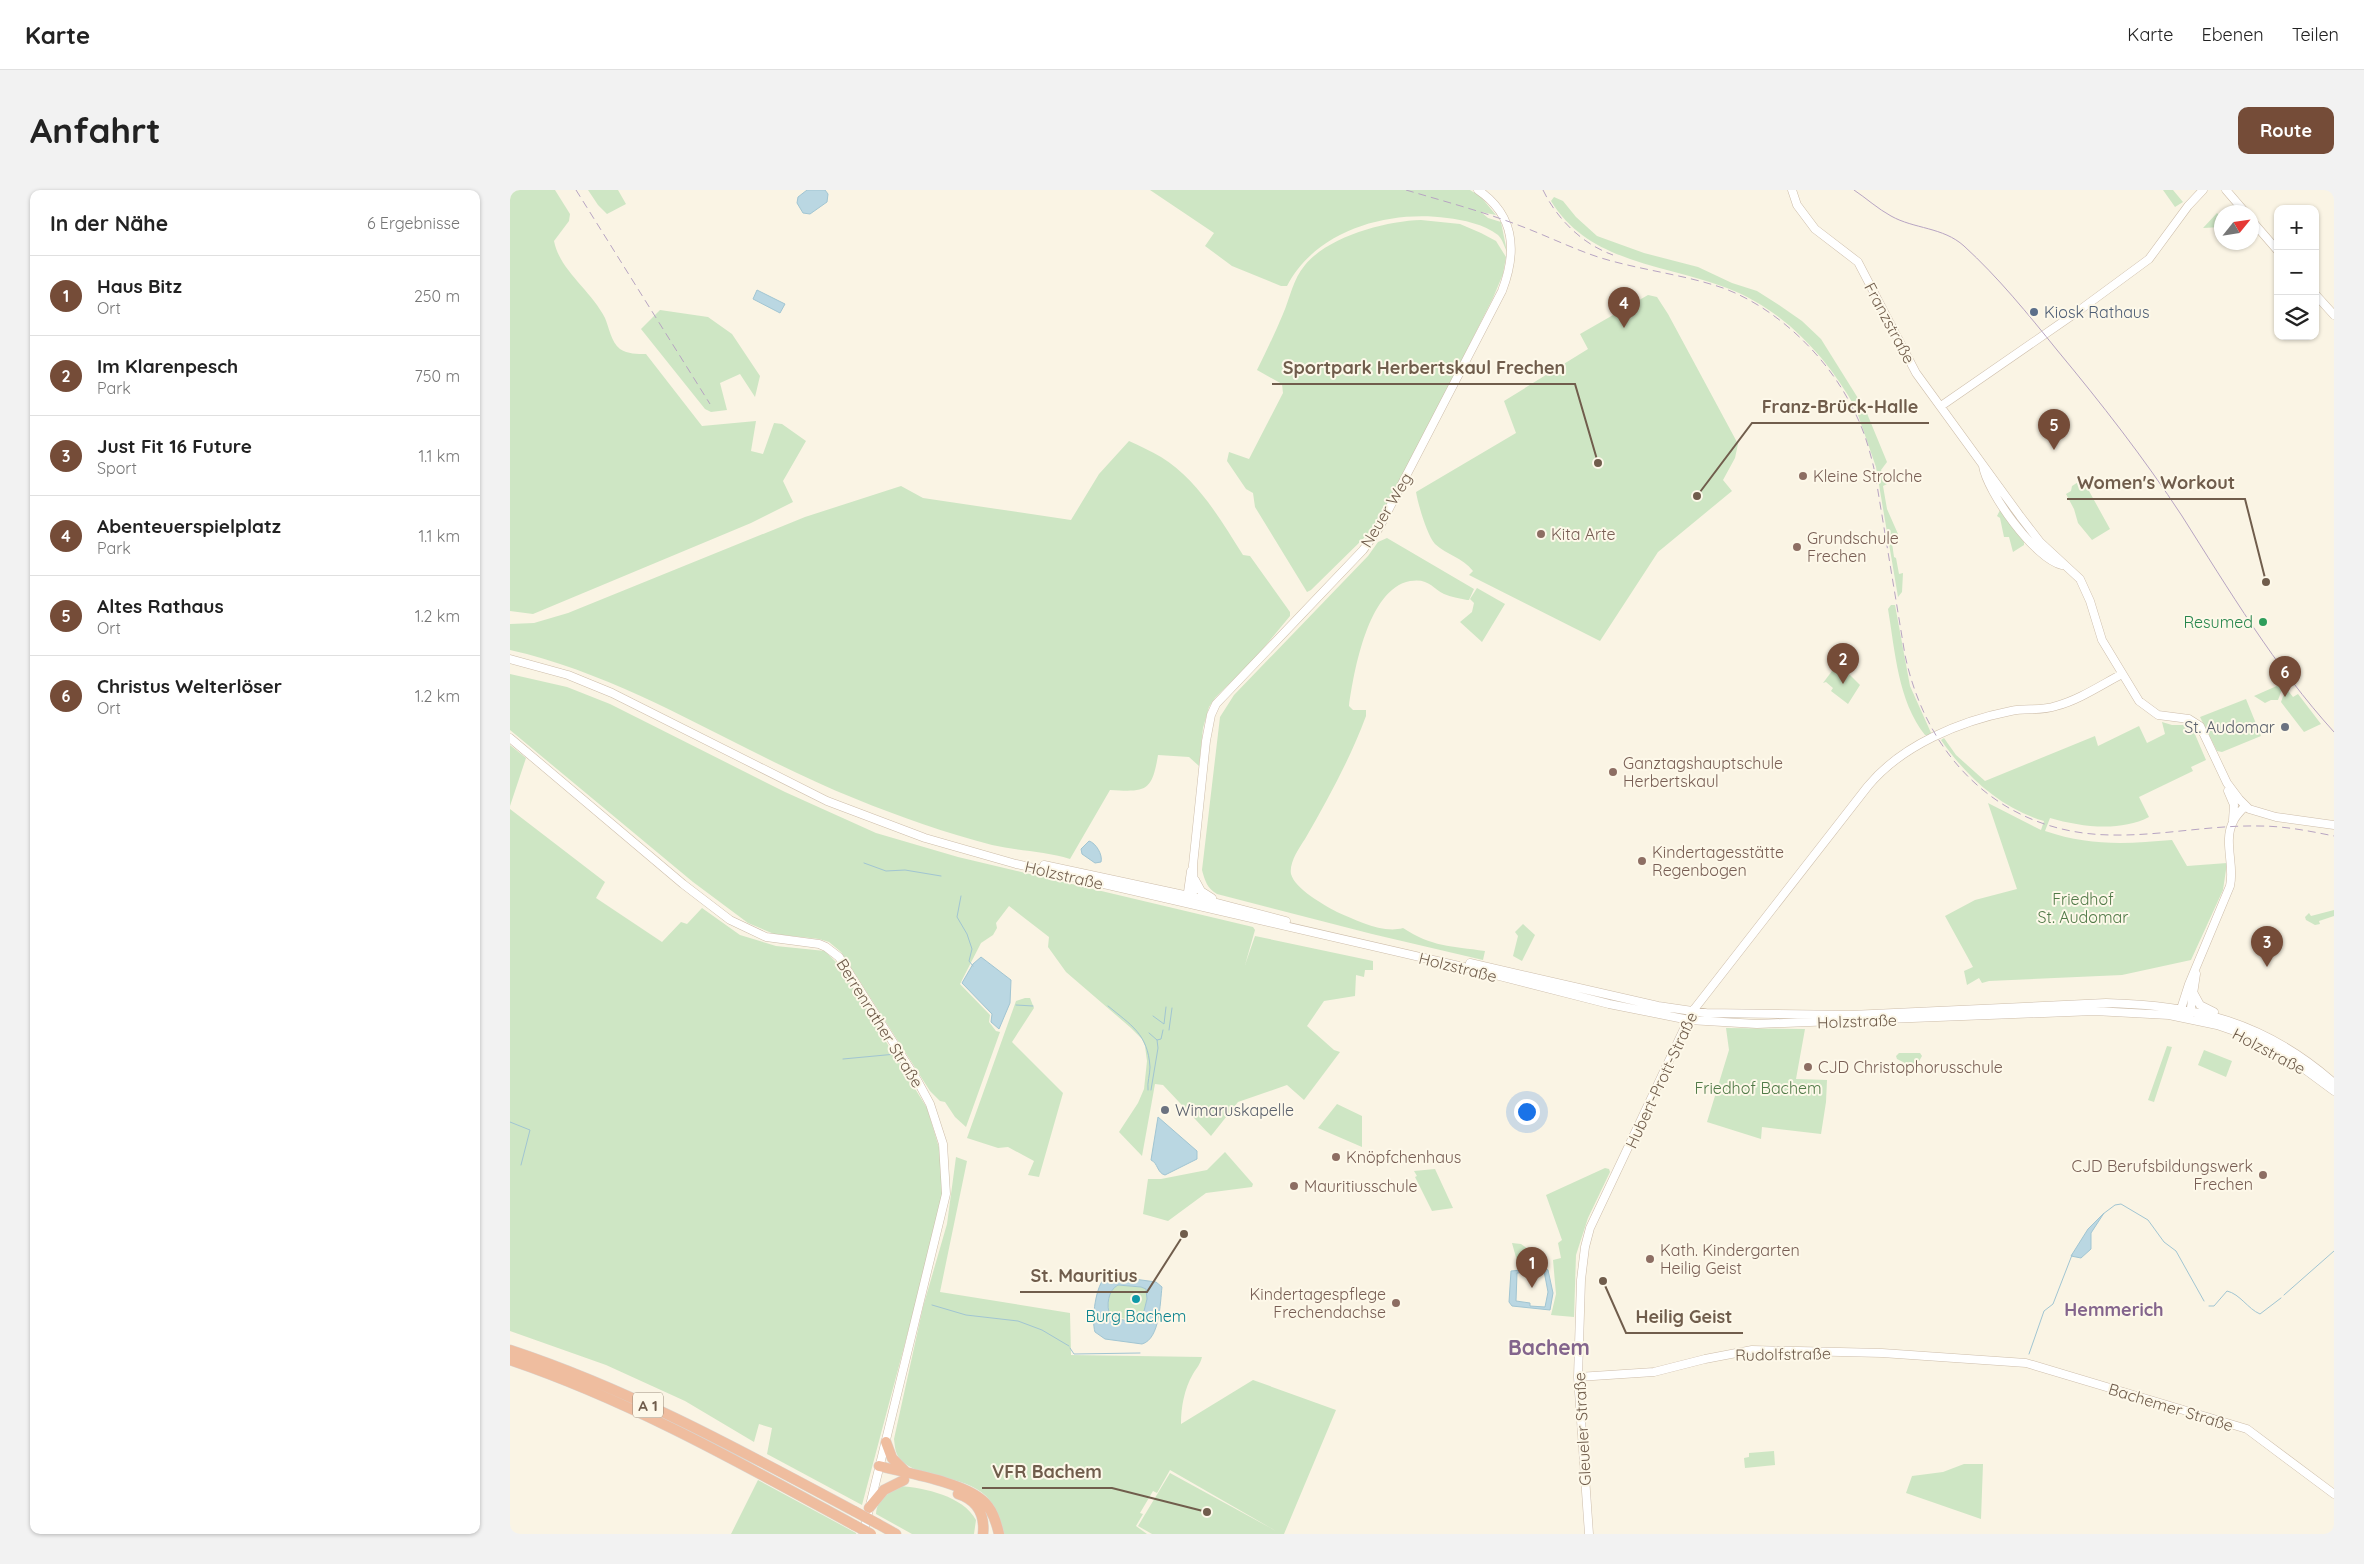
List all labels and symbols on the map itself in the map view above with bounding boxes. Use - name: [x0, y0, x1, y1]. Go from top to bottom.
- north arrow: [2214, 205, 2259, 250]
- street label: Franzstraße: [1860, 279, 1920, 367]
- pin: 4: [1608, 287, 1640, 328]
- place label: Kiosk Rathaus: [2044, 302, 2149, 322]
- marker: Kiosk Rathaus: [2028, 306, 2040, 318]
- callout: Sportpark Herbertskaul Frechen: [1272, 351, 1575, 384]
- text: Sportpark Herbertskaul Frechen: [1283, 356, 1565, 379]
- callout: Franz-Brück-Halle: [1752, 390, 1929, 423]
- text: Franz-Brück-Halle: [1762, 395, 1918, 418]
- pin: 5: [2038, 409, 2070, 450]
- place label: Kleine Strolche: [1813, 466, 1922, 486]
- callout: Women's Workout: [2067, 466, 2245, 499]
- street label: Neuer Weg: [1356, 469, 1416, 551]
- marker: Kleine Strolche: [1797, 470, 1809, 482]
- text: Women's Workout: [2077, 471, 2235, 494]
- place label: Kita Arte: [1551, 524, 1616, 544]
- marker: Kita Arte: [1535, 528, 1547, 540]
- place label: Grundschule Frechen: [1807, 528, 1899, 566]
- marker: Grundschule Frechen: [1791, 541, 1803, 553]
- place label: Resumed: [2183, 612, 2253, 632]
- marker: Resumed: [2257, 616, 2269, 628]
- pin: 2: [1827, 643, 1859, 684]
- pin: 6: [2269, 656, 2301, 697]
- place label: St. Audomar: [2184, 717, 2275, 737]
- marker: St. Audomar: [2279, 721, 2291, 733]
- place label: Ganztagshauptschule Herbertskaul: [1623, 753, 1783, 791]
- marker: Ganztagshauptschule Herbertskaul: [1607, 766, 1619, 778]
- place label: Kindertagesstätte Regenbogen: [1652, 842, 1784, 880]
- marker: Kindertagesstätte Regenbogen: [1636, 855, 1648, 867]
- street label: Holzstraße: [1023, 856, 1105, 894]
- park label: Friedhof St. Audomar: [2038, 889, 2128, 927]
- pin: 3: [2251, 926, 2283, 967]
- street label: Holzstraße: [1417, 948, 1499, 986]
- street label: Berrenrather Straße: [832, 955, 928, 1091]
- street label: Hubert-Prott-Straße: [1621, 1009, 1701, 1151]
- street label: Holzstraße: [1817, 1010, 1897, 1032]
- street label: Holzstraße: [2229, 1023, 2309, 1079]
- place label: CJD Christophorusschule: [1818, 1057, 2003, 1077]
- marker: CJD Christophorusschule: [1802, 1061, 1814, 1073]
- park label: Friedhof Bachem: [1694, 1078, 1822, 1098]
- your location: [1514, 1099, 1540, 1125]
- place label: Wimaruskapelle: [1175, 1100, 1294, 1120]
- marker: Wimaruskapelle: [1159, 1104, 1171, 1116]
- place label: Knöpfchenhaus: [1346, 1147, 1461, 1167]
- marker: Knöpfchenhaus: [1330, 1151, 1342, 1163]
- place label: CJD Berufsbildungswerk Frechen: [2071, 1156, 2253, 1194]
- marker: CJD Berufsbildungswerk Frechen: [2257, 1169, 2269, 1181]
- place label: Mauritiusschule: [1304, 1176, 1417, 1196]
- marker: Mauritiusschule: [1288, 1180, 1300, 1192]
- place label: Kath. Kindergarten Heilig Geist: [1660, 1240, 1800, 1278]
- pin: 1: [1516, 1247, 1548, 1288]
- marker: Kath. Kindergarten Heilig Geist: [1644, 1253, 1656, 1265]
- callout: St. Mauritius: [1020, 1259, 1147, 1292]
- text: St. Mauritius: [1031, 1264, 1138, 1287]
- place label: Kindertagespflege Frechendachse: [1250, 1284, 1386, 1322]
- marker: Burg Bachem: [1130, 1293, 1142, 1305]
- marker: Kindertagespflege Frechendachse: [1390, 1297, 1402, 1309]
- district label: Hemmerich: [2064, 1298, 2164, 1321]
- callout: Heilig Geist: [1626, 1300, 1743, 1333]
- text: Heilig Geist: [1636, 1305, 1732, 1328]
- place label: Burg Bachem: [1086, 1306, 1186, 1326]
- district label: Bachem: [1508, 1334, 1590, 1360]
- street label: Rudolfstraße: [1735, 1343, 1831, 1365]
- street label: Gleueler Straße: [1569, 1372, 1595, 1486]
- street label: Bachemer Straße: [2106, 1379, 2236, 1435]
- road number: A 1: [633, 1392, 663, 1418]
- callout: VFR Bachem: [982, 1455, 1112, 1488]
- text: VFR Bachem: [992, 1460, 1102, 1483]

